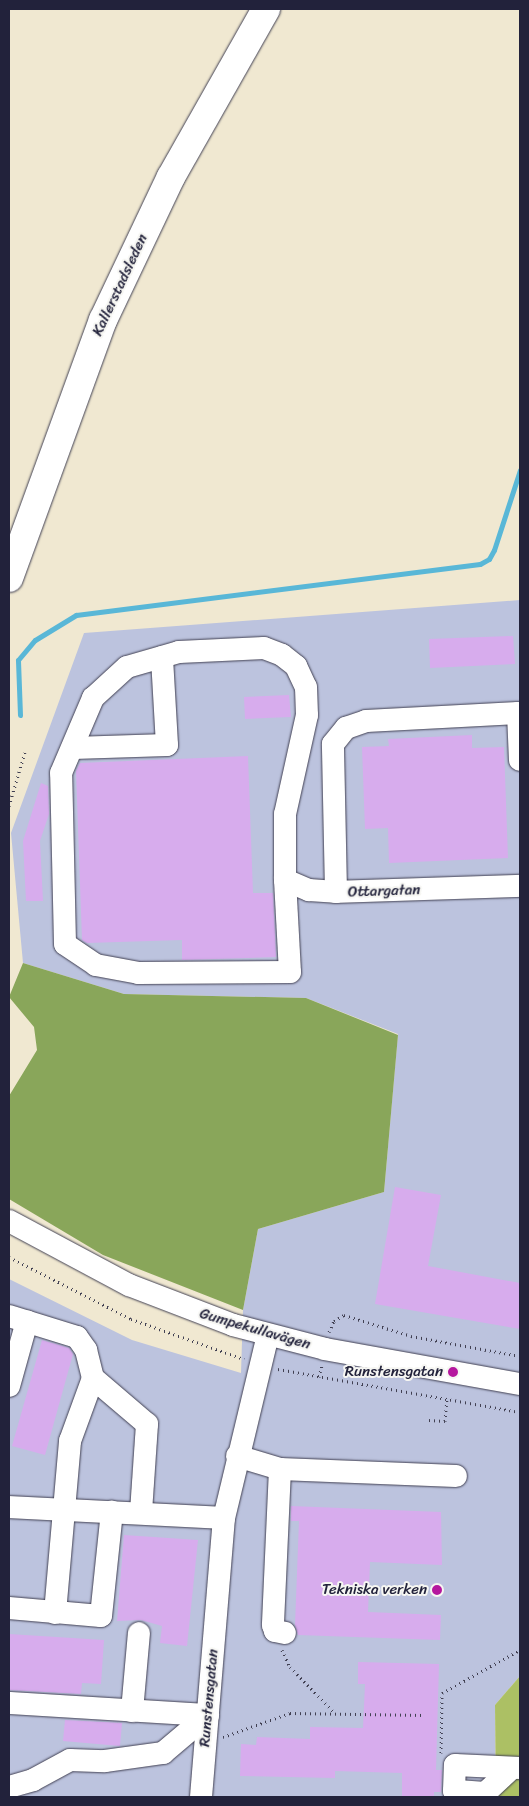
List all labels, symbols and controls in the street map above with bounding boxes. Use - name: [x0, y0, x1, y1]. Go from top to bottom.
- street label: Kallerstadsleden: [88, 231, 152, 339]
- street label: Ottargatan: [347, 881, 421, 901]
- street label: Gumpekullavägen: [197, 1305, 313, 1353]
- place label: Runstensgatan: [345, 1363, 443, 1381]
- marker: Runstensgatan: [447, 1366, 459, 1378]
- place label: Tekniska verken: [322, 1581, 427, 1599]
- marker: Tekniska verken: [431, 1584, 443, 1596]
- street label: Runstensgatan: [196, 1648, 222, 1748]

